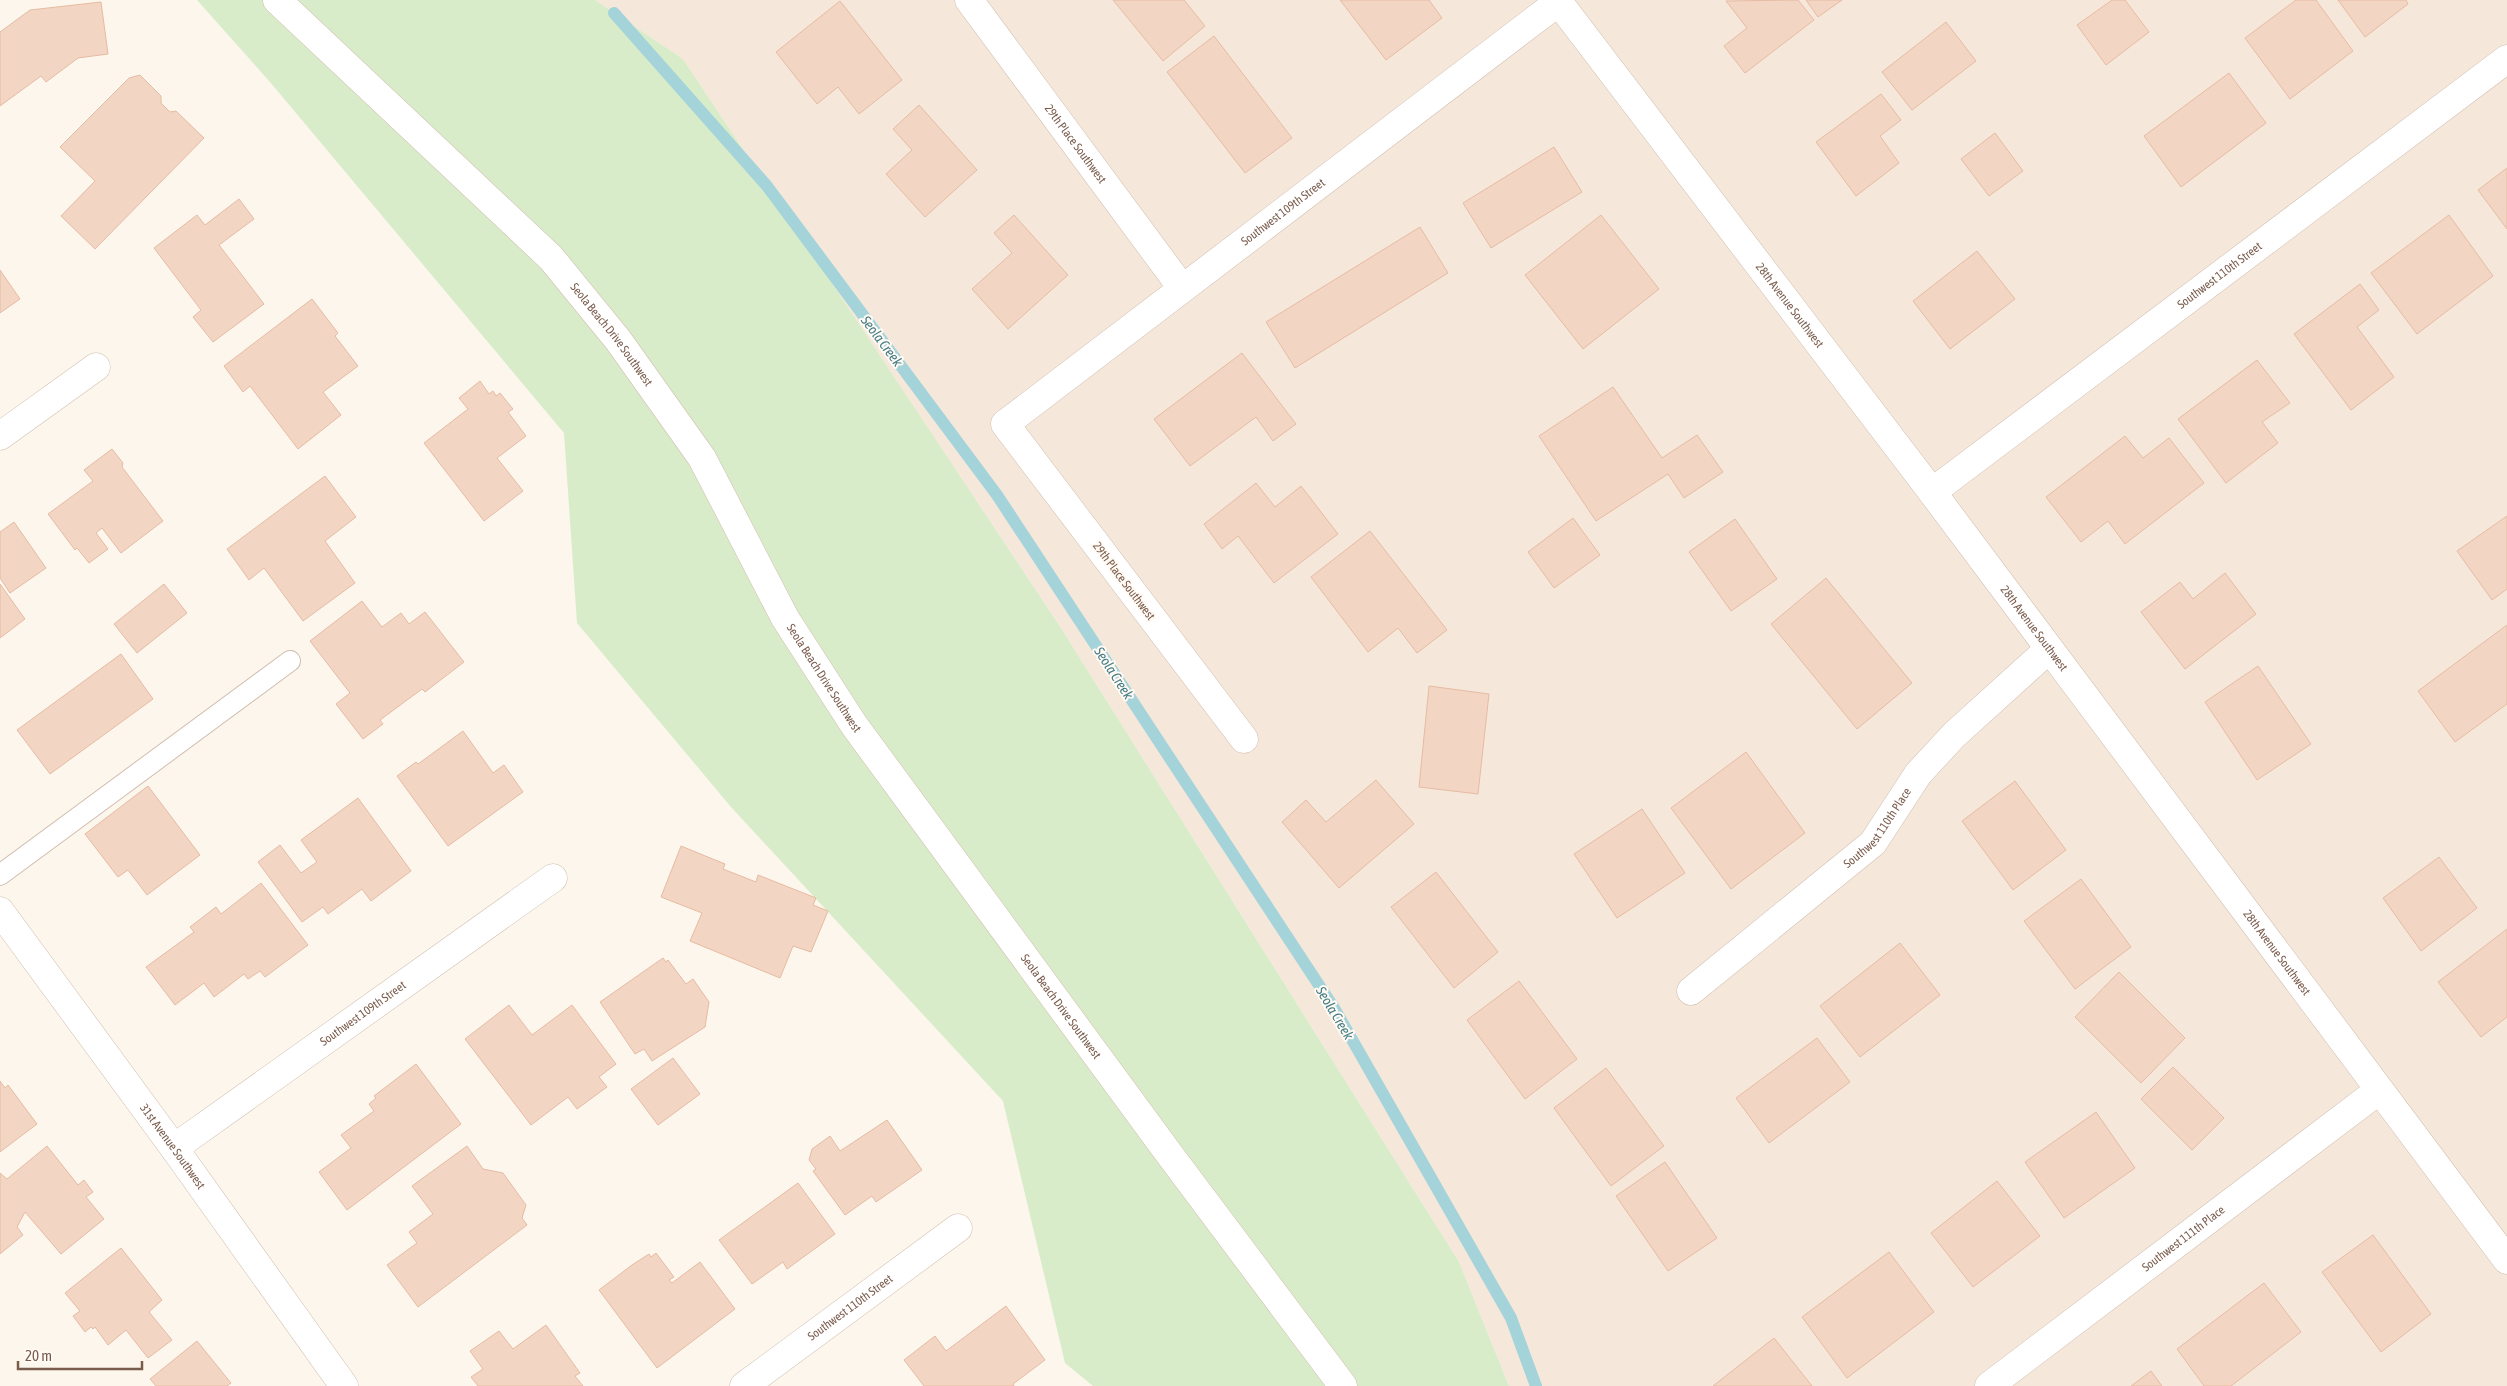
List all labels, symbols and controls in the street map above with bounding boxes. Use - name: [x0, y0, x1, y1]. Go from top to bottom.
- street label: 29th Place Southwest: [1042, 102, 1109, 186]
- street label: Southwest 109th Street: [1238, 175, 1328, 248]
- street label: Southwest 110th Street: [2175, 239, 2265, 312]
- street label: 28th Avenue Southwest: [1753, 260, 1827, 351]
- street label: Seola Beach Drive Southwest: [567, 280, 656, 389]
- water label: Seola Creek: [857, 312, 907, 370]
- street label: 29th Place Southwest: [1090, 539, 1158, 623]
- street label: 28th Avenue Southwest: [1998, 583, 2071, 674]
- street label: Seola Beach Drive Southwest: [784, 621, 864, 736]
- water label: Seola Creek: [1091, 643, 1137, 703]
- street label: Southwest 110th Place: [1841, 785, 1914, 871]
- street label: 28th Avenue Southwest: [2240, 907, 2314, 998]
- street label: Seola Beach Drive Southwest: [1018, 952, 1104, 1062]
- street label: Southwest 109th Street: [317, 978, 409, 1049]
- water label: Seola Creek: [1312, 983, 1357, 1043]
- street label: 31st Avenue Southwest: [137, 1101, 208, 1192]
- street label: Southwest 111th Place: [2139, 1203, 2228, 1274]
- street label: Southwest 110th Street: [805, 1271, 896, 1343]
- scale bar: [18, 1338, 141, 1370]
- text: 20 m: [25, 1347, 52, 1364]

